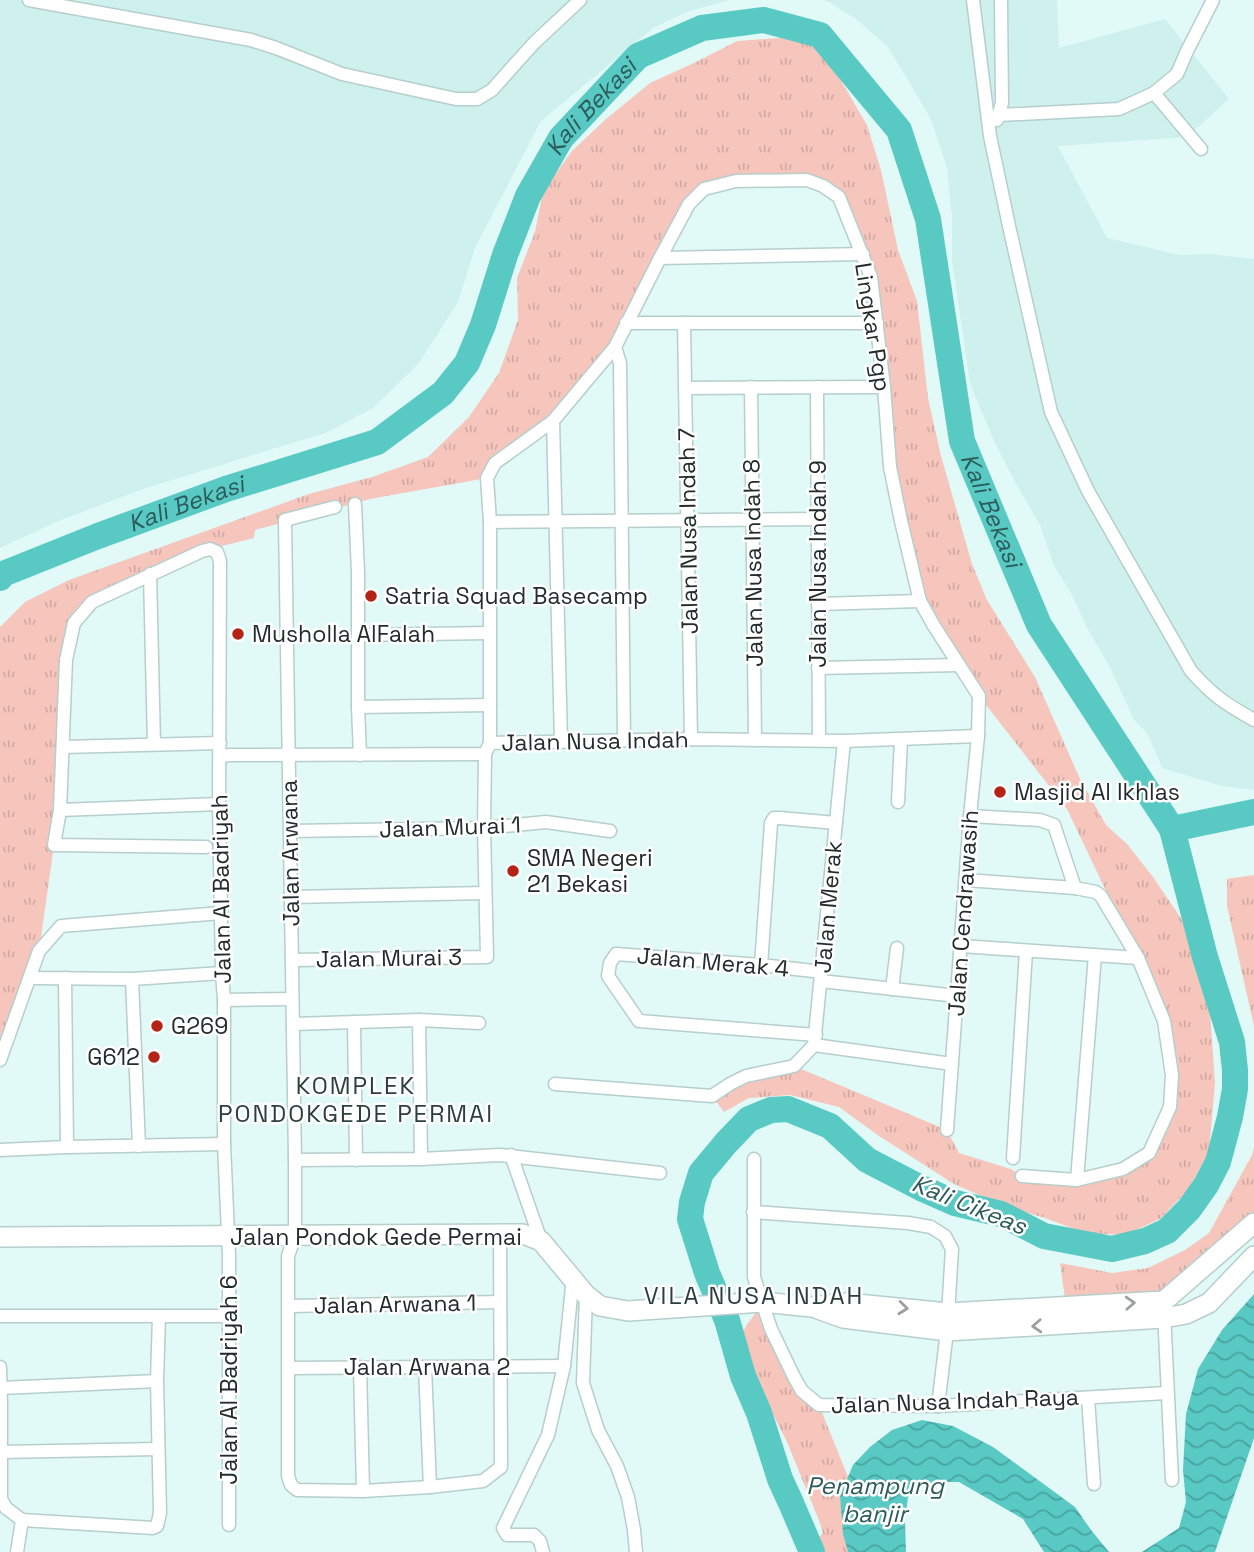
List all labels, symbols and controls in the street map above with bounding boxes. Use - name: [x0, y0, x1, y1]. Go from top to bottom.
- water label: Kali Bekasi: [538, 49, 645, 161]
- street label: Lingkar Pgp: [848, 260, 898, 394]
- street label: Jalan Nusa Indah 7: [671, 428, 705, 634]
- water label: Kali Bekasi: [954, 448, 1030, 575]
- street label: Jalan Nusa Indah 8: [736, 459, 770, 667]
- street label: Jalan Nusa Indah 9: [803, 460, 833, 668]
- water label: Kali Bekasi: [123, 467, 251, 539]
- place label: Satria Squad Basecamp: [385, 581, 648, 611]
- marker: Satria Squad Basecamp: [363, 588, 379, 604]
- place label: Musholla AlFalah: [252, 619, 435, 649]
- marker: Musholla AlFalah: [230, 626, 246, 642]
- street label: Jalan Nusa Indah: [501, 724, 689, 758]
- place label: Masjid Al Ikhlas: [1014, 777, 1180, 807]
- street label: Jalan Arwana: [274, 779, 306, 927]
- marker: Masjid Al Ikhlas: [992, 784, 1008, 800]
- street label: Jalan Al Badriyah: [204, 794, 238, 984]
- street label: Jalan Cendrawasih: [941, 809, 985, 1017]
- street label: Jalan Murai 1: [379, 810, 521, 844]
- street label: Jalan Merak: [807, 840, 849, 974]
- place label: SMA Negeri 21 Bekasi: [527, 843, 653, 899]
- marker: SMA Negeri 21 Bekasi: [505, 863, 521, 879]
- street label: Jalan Merak 4: [636, 940, 790, 984]
- street label: Jalan Murai 3: [316, 942, 462, 974]
- place label: G269: [171, 1011, 228, 1041]
- marker: G269: [149, 1018, 165, 1034]
- place label: G612: [87, 1042, 140, 1072]
- marker: G612: [146, 1049, 162, 1065]
- district label: KOMPLEK PONDOKGEDE PERMAI: [218, 1070, 494, 1129]
- water label: Kali Cikeas: [908, 1168, 1032, 1242]
- street label: Jalan Pondok Gede Permai: [230, 1222, 522, 1252]
- street label: Jalan Al Badriyah 6: [214, 1275, 244, 1485]
- district label: VILA NUSA INDAH: [644, 1280, 864, 1311]
- street label: Jalan Arwana 1: [314, 1288, 476, 1320]
- one-way arrow: [1125, 1295, 1136, 1310]
- one-way arrow: [897, 1301, 909, 1316]
- one-way arrow: [1031, 1318, 1042, 1333]
- street label: Jalan Arwana 2: [344, 1352, 510, 1382]
- street label: Jalan Nusa Indah Raya: [830, 1382, 1080, 1420]
- water label: Penampung banjir: [806, 1470, 945, 1529]

